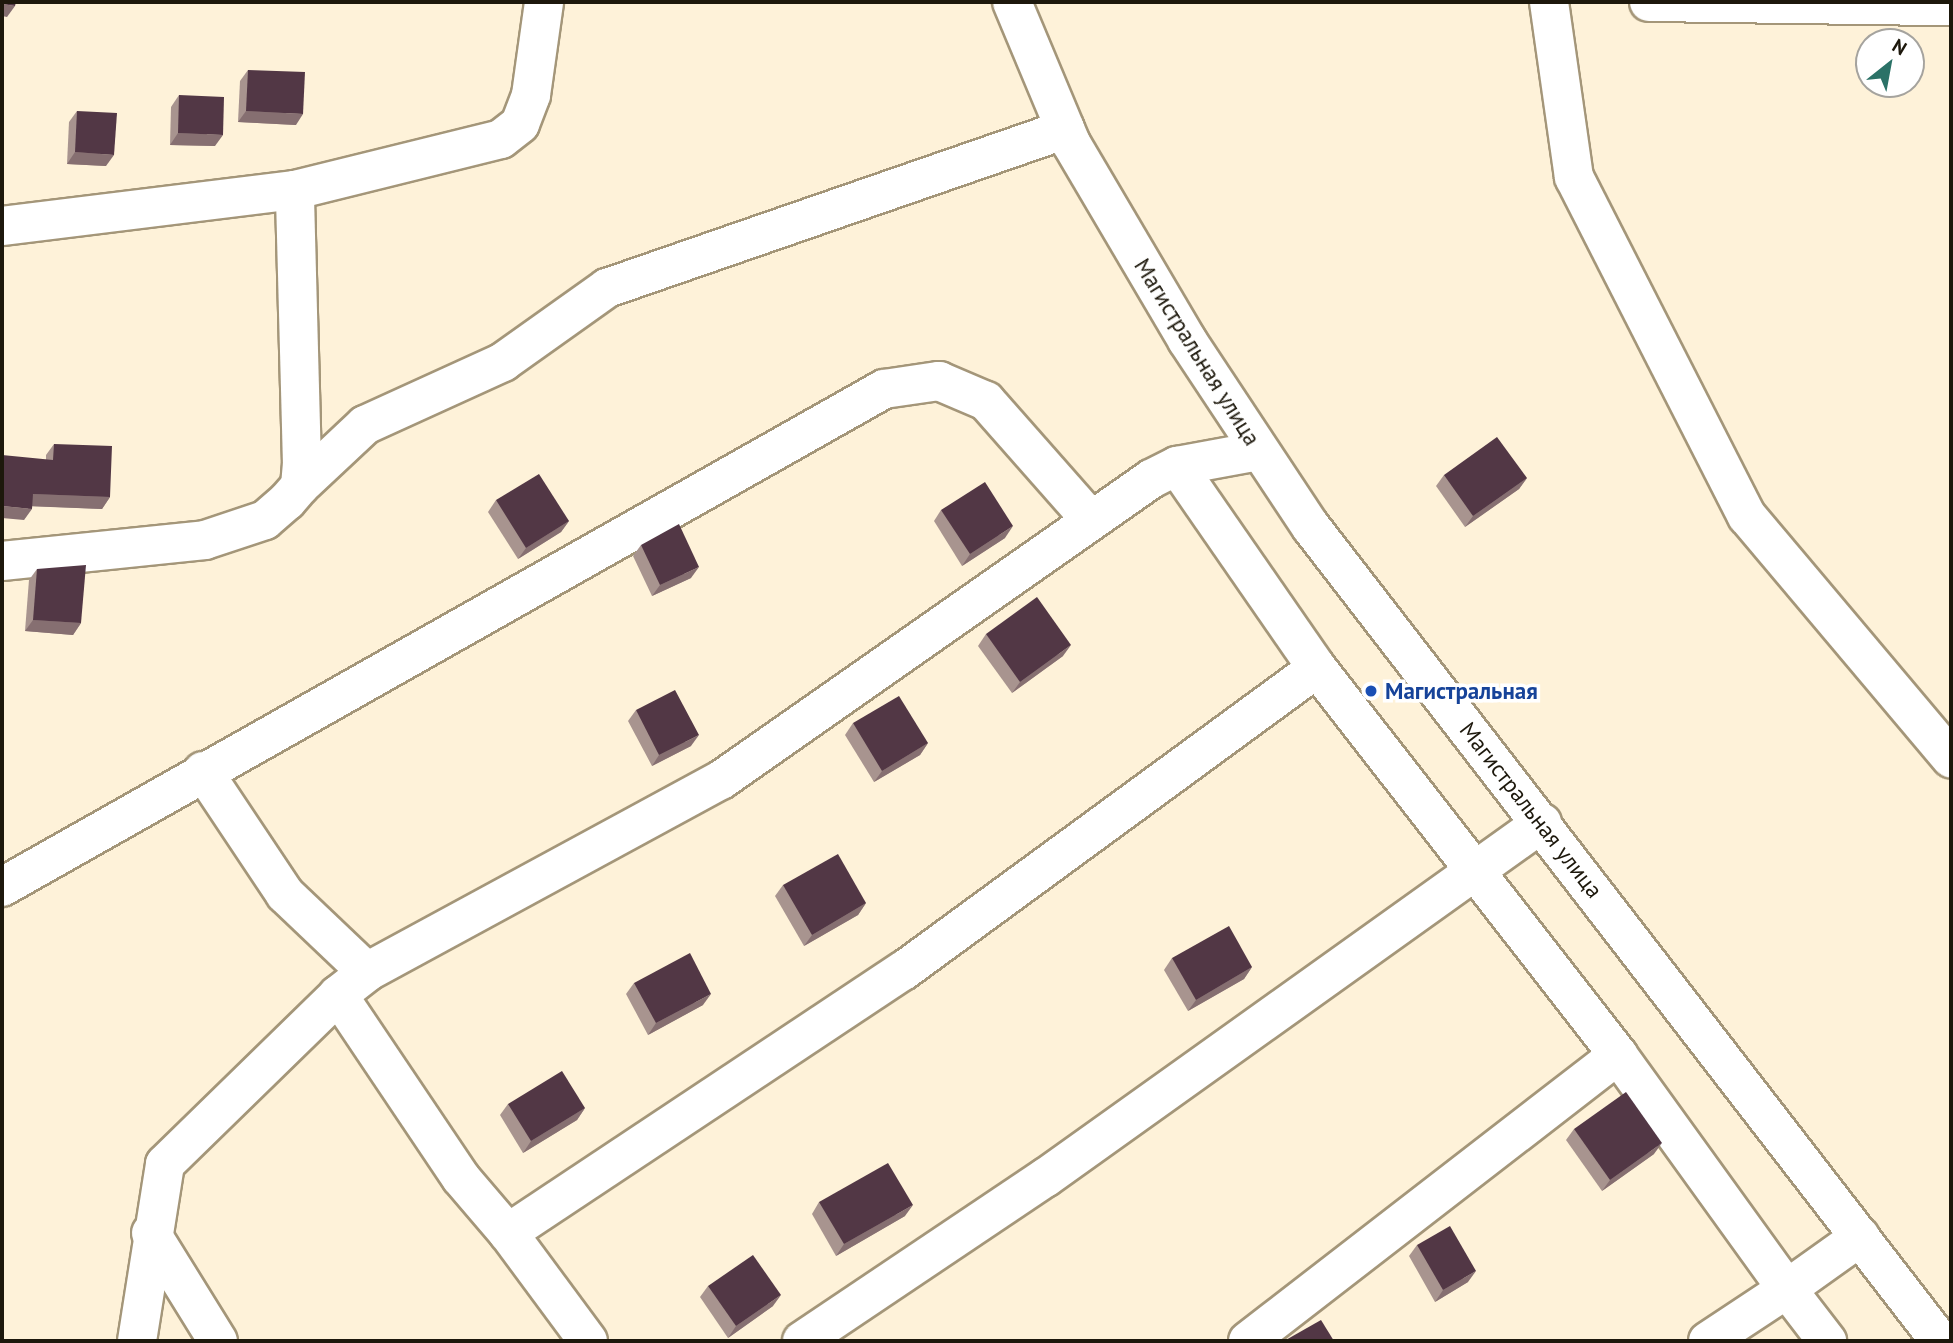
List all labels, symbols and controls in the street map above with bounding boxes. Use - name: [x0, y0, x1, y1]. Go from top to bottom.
- north arrow: [1855, 28, 1925, 98]
- text: N: [1888, 33, 1911, 60]
- street label: Магистральная улица: [1128, 253, 1266, 451]
- place label: Магистральная: [1385, 677, 1538, 705]
- marker: Магистральная: [1363, 683, 1379, 699]
- street label: Магистральная улица: [1454, 717, 1608, 903]

